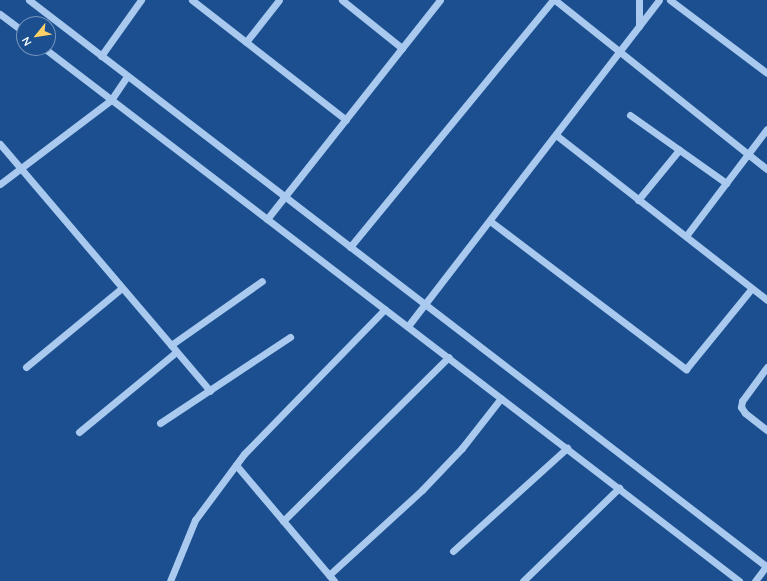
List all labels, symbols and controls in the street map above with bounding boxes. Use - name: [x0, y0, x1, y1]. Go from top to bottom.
- north arrow: [16, 16, 56, 56]
- text: N: [18, 34, 35, 49]

